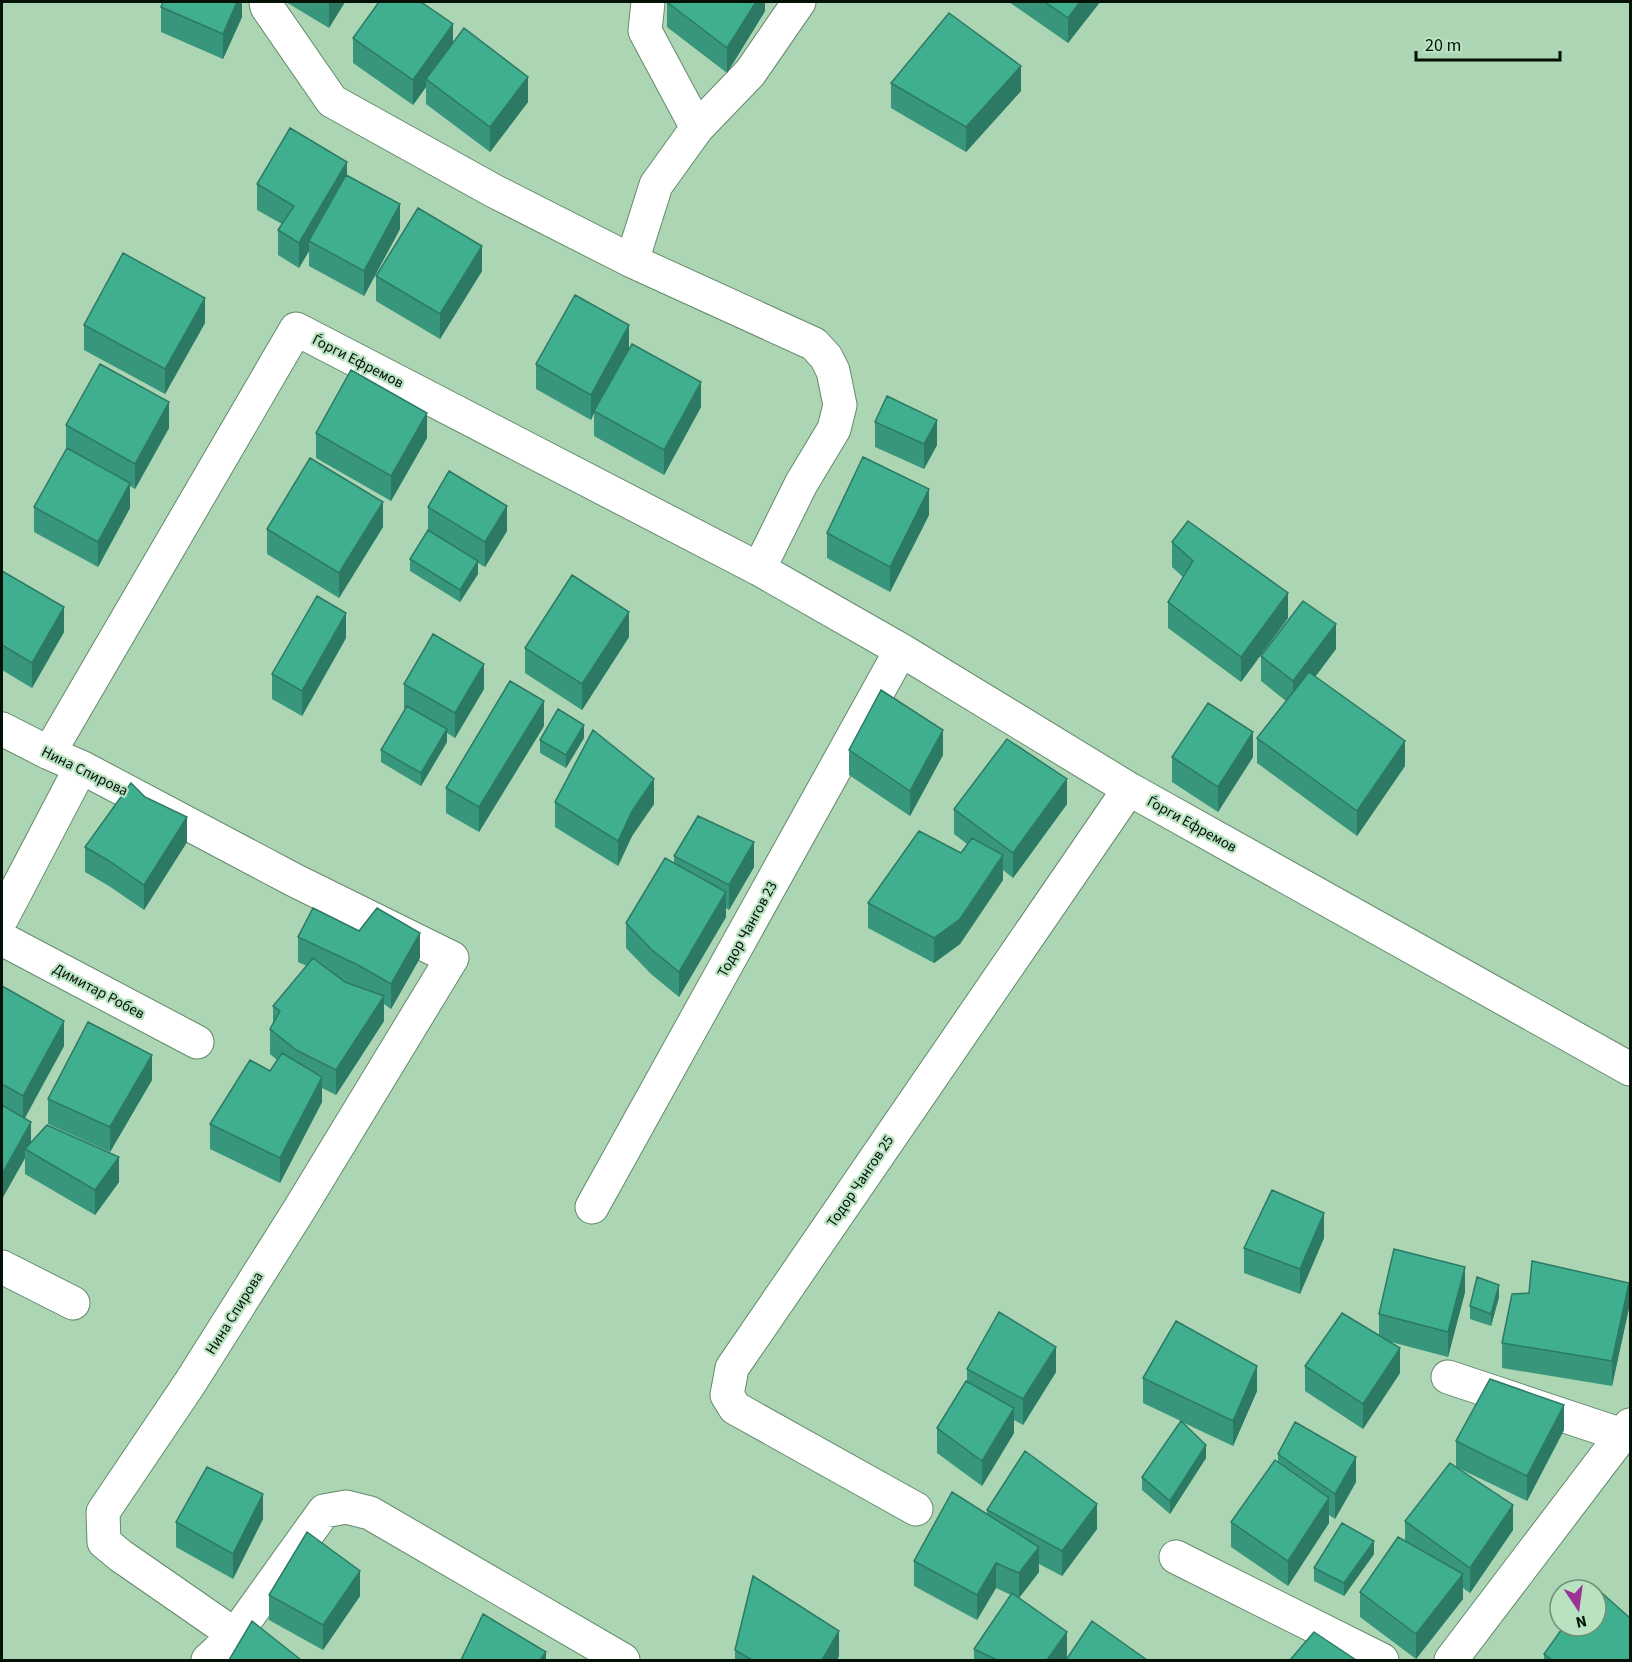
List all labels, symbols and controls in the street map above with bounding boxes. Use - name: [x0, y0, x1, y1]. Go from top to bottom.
- scale bar: [1416, 24, 1560, 62]
- text: 20 m: [1425, 33, 1461, 58]
- street label: Ѓорги Ефремов: [309, 329, 407, 394]
- street label: Нина Спирова: [38, 741, 132, 802]
- street label: Ѓорги Ефремов: [1143, 791, 1241, 858]
- street label: Тодор Чангов 23: [712, 877, 783, 981]
- street label: Димитар Робев: [49, 958, 149, 1025]
- street label: Тодор Чангов 25: [822, 1131, 899, 1231]
- street label: Нина Спирова: [201, 1268, 268, 1359]
- north arrow: [1548, 1578, 1608, 1638]
- text: N: [1573, 1610, 1589, 1634]

